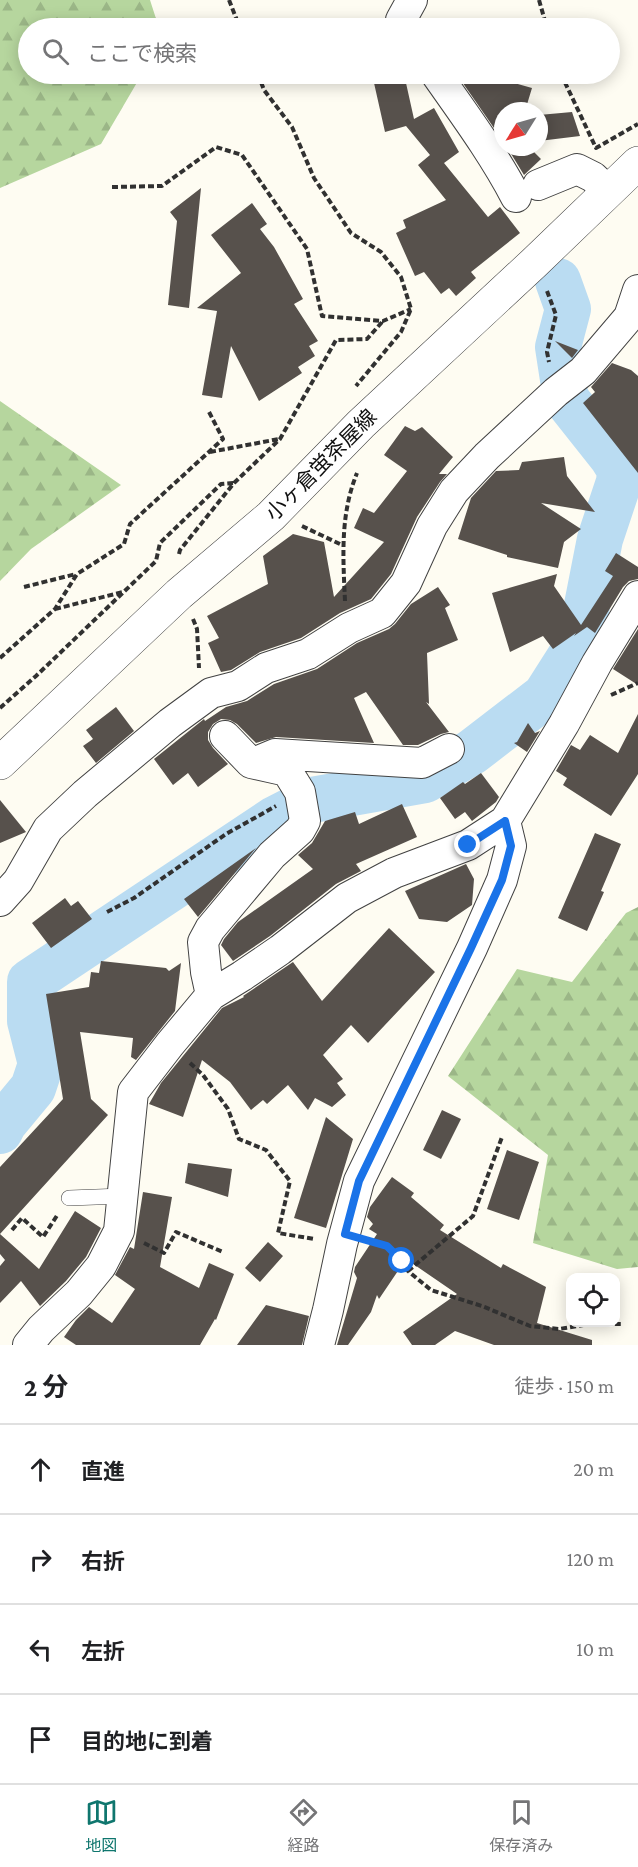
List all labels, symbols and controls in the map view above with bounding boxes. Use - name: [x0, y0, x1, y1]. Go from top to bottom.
- search box: [18, 18, 620, 84]
- icon: search: [39, 35, 72, 68]
- text: ここで検索: [87, 41, 197, 66]
- north arrow: [494, 102, 548, 156]
- street label: 小ヶ倉蛍茶屋線: [261, 405, 381, 525]
- route end: [454, 831, 480, 857]
- route start: [388, 1247, 414, 1273]
- map controls: [566, 1273, 620, 1327]
- button: locate: [566, 1273, 620, 1327]
- text: 2 分: [24, 1373, 68, 1402]
- text: 徒歩 · 150 m: [514, 1375, 614, 1397]
- icon: ahead: [24, 1453, 57, 1486]
- text: 20 m: [573, 1458, 614, 1480]
- text: 直進: [81, 1459, 125, 1484]
- icon: right: [24, 1543, 57, 1576]
- text: 120 m: [567, 1548, 614, 1570]
- text: 右折: [81, 1549, 125, 1574]
- icon: left: [24, 1633, 57, 1666]
- text: 10 m: [576, 1638, 614, 1660]
- text: 左折: [81, 1639, 125, 1664]
- icon: arrive: [24, 1723, 57, 1756]
- text: 目的地に到着: [81, 1729, 213, 1754]
- tab: 地図: [85, 1796, 118, 1856]
- tab: 経路: [287, 1796, 320, 1856]
- tab: 保存済み: [489, 1796, 553, 1856]

